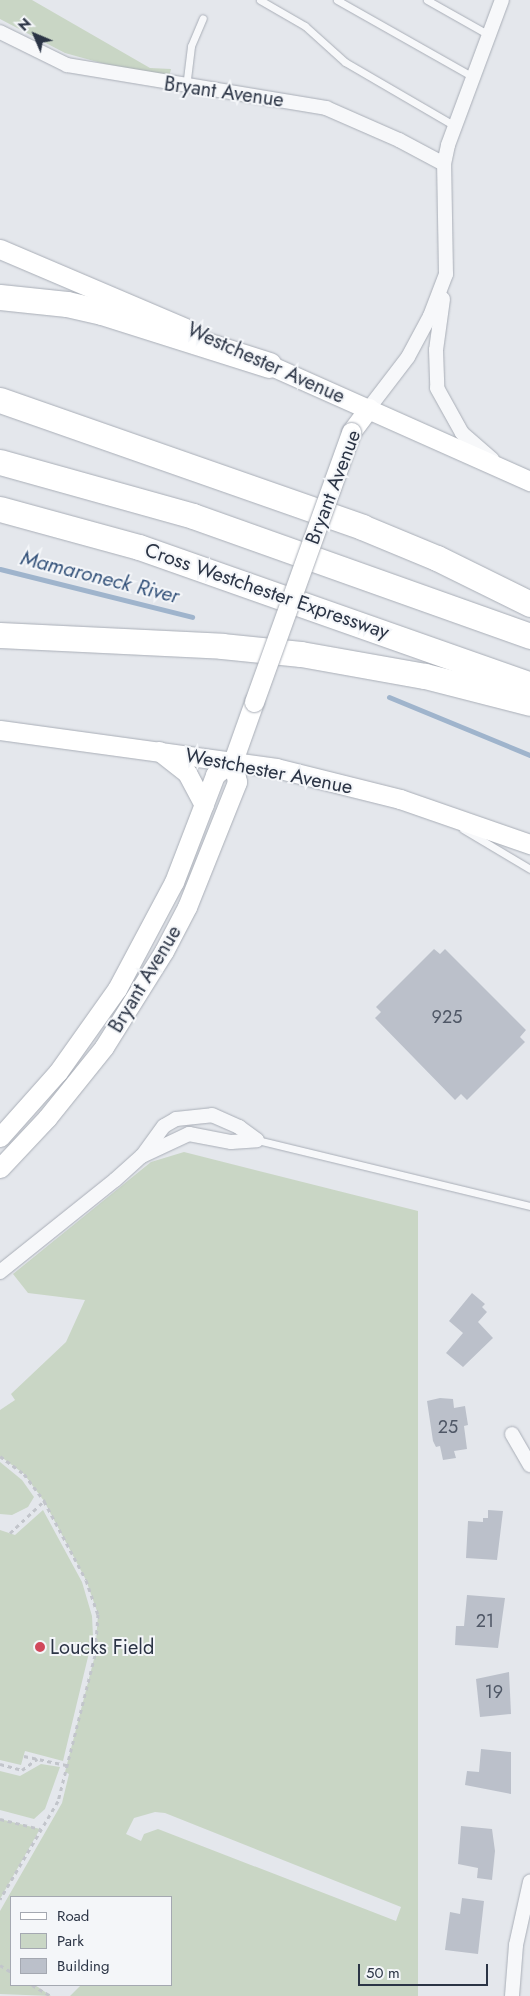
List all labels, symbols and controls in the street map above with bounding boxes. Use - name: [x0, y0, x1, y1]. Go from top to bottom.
- north arrow: [10, 10, 60, 60]
- text: N: [13, 13, 35, 35]
- street label: Bryant Avenue: [163, 72, 285, 112]
- street label: Westchester Avenue: [183, 317, 349, 409]
- street label: Bryant Avenue: [300, 426, 366, 548]
- street label: Cross Westchester Expressway: [142, 538, 392, 644]
- water label: Mamaroneck River: [18, 545, 182, 609]
- street label: Westchester Avenue: [183, 743, 355, 799]
- street label: Bryant Avenue: [104, 921, 186, 1037]
- house number: 925: [432, 1006, 462, 1028]
- house number: 25: [438, 1416, 458, 1438]
- house number: 21: [476, 1610, 494, 1632]
- place label: Loucks Field: [50, 1635, 154, 1659]
- marker: Loucks Field: [34, 1641, 46, 1653]
- house number: 19: [485, 1681, 503, 1703]
- legend: [10, 1896, 172, 1986]
- text: Road: [57, 1905, 89, 1927]
- text: Park: [57, 1930, 84, 1952]
- scale bar: [360, 1954, 490, 1986]
- text: Building: [57, 1955, 109, 1977]
- text: 50 m: [366, 1962, 400, 1984]

